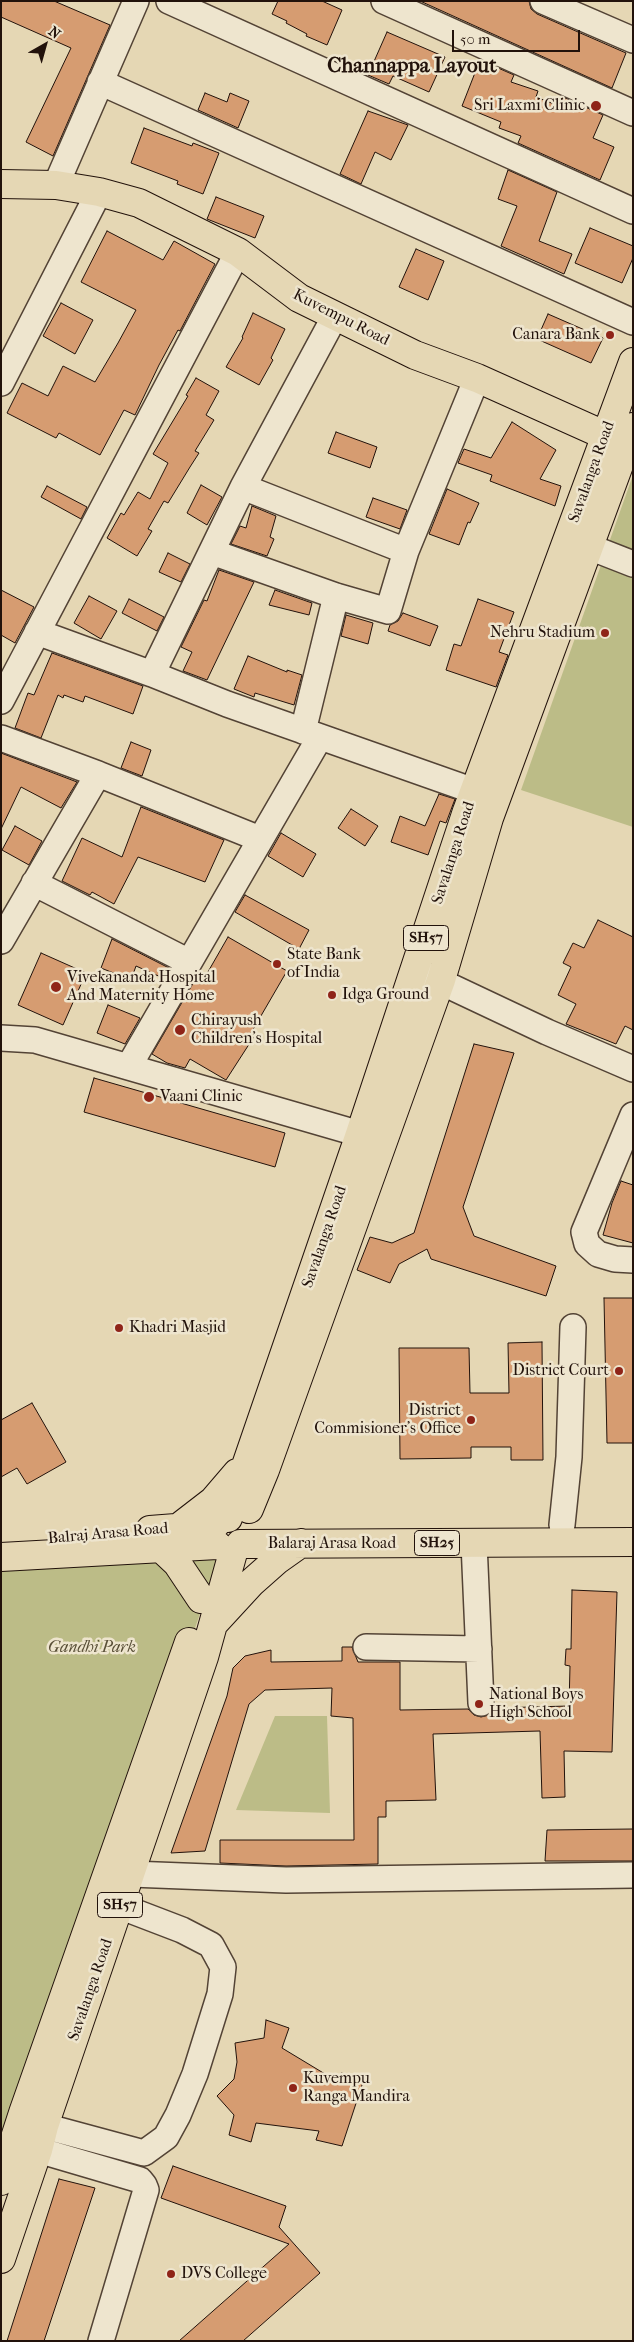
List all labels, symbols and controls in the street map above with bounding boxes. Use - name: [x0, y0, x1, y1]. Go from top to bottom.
- north arrow: [20, 20, 70, 70]
- scale bar: [454, 20, 582, 52]
- text: N: [45, 23, 64, 43]
- text: 50 m: [460, 30, 490, 48]
- district label: Channappa Layout: [327, 54, 497, 80]
- place label: Sri Laxmi Clinic: [474, 96, 585, 116]
- marker: Sri Laxmi Clinic: [589, 99, 603, 113]
- street label: Kuvempu Road: [289, 285, 393, 351]
- place label: Canara Bank: [512, 325, 600, 345]
- marker: Canara Bank: [604, 329, 616, 341]
- street label: Savalanga Road: [565, 419, 619, 525]
- place label: Nehru Stadium: [490, 623, 595, 643]
- marker: Nehru Stadium: [599, 627, 611, 639]
- street label: Savalanga Road: [428, 799, 480, 907]
- road number: SH57: [404, 926, 448, 950]
- place label: State Bank of India: [287, 945, 361, 983]
- marker: State Bank of India: [271, 958, 283, 970]
- place label: Vivekananda Hospital And Maternity Home: [67, 968, 216, 1006]
- marker: Vivekananda Hospital And Maternity Home: [49, 980, 63, 994]
- place label: Idga Ground: [342, 985, 429, 1005]
- marker: Idga Ground: [326, 989, 338, 1001]
- place label: Chirayush Children's Hospital: [191, 1011, 322, 1049]
- marker: Chirayush Children's Hospital: [173, 1023, 187, 1037]
- place label: Vaani Clinic: [160, 1087, 243, 1107]
- marker: Vaani Clinic: [142, 1090, 156, 1104]
- street label: Savalanga Road: [299, 1183, 351, 1291]
- place label: Khadri Masjid: [129, 1318, 226, 1338]
- marker: Khadri Masjid: [113, 1322, 125, 1334]
- place label: District Court: [512, 1361, 609, 1381]
- marker: District Court: [613, 1365, 625, 1377]
- place label: District Commisioner's Office: [314, 1401, 461, 1439]
- marker: District Commisioner's Office: [465, 1414, 477, 1426]
- street label: Balraj Arasa Road: [47, 1519, 169, 1549]
- road number: SH25: [414, 1530, 460, 1556]
- street label: Balaraj Arasa Road: [268, 1534, 396, 1554]
- park label: Gandhi Park: [48, 1638, 136, 1658]
- place label: National Boys High School: [489, 1685, 583, 1723]
- marker: National Boys High School: [473, 1698, 485, 1710]
- road number: SH57: [98, 1892, 142, 1918]
- street label: Savalanga Road: [65, 1936, 117, 2044]
- place label: Kuvempu Ranga Mandira: [303, 2069, 410, 2107]
- marker: Kuvempu Ranga Mandira: [287, 2082, 299, 2094]
- place label: DVS College: [181, 2264, 267, 2284]
- marker: DVS College: [165, 2268, 177, 2280]

